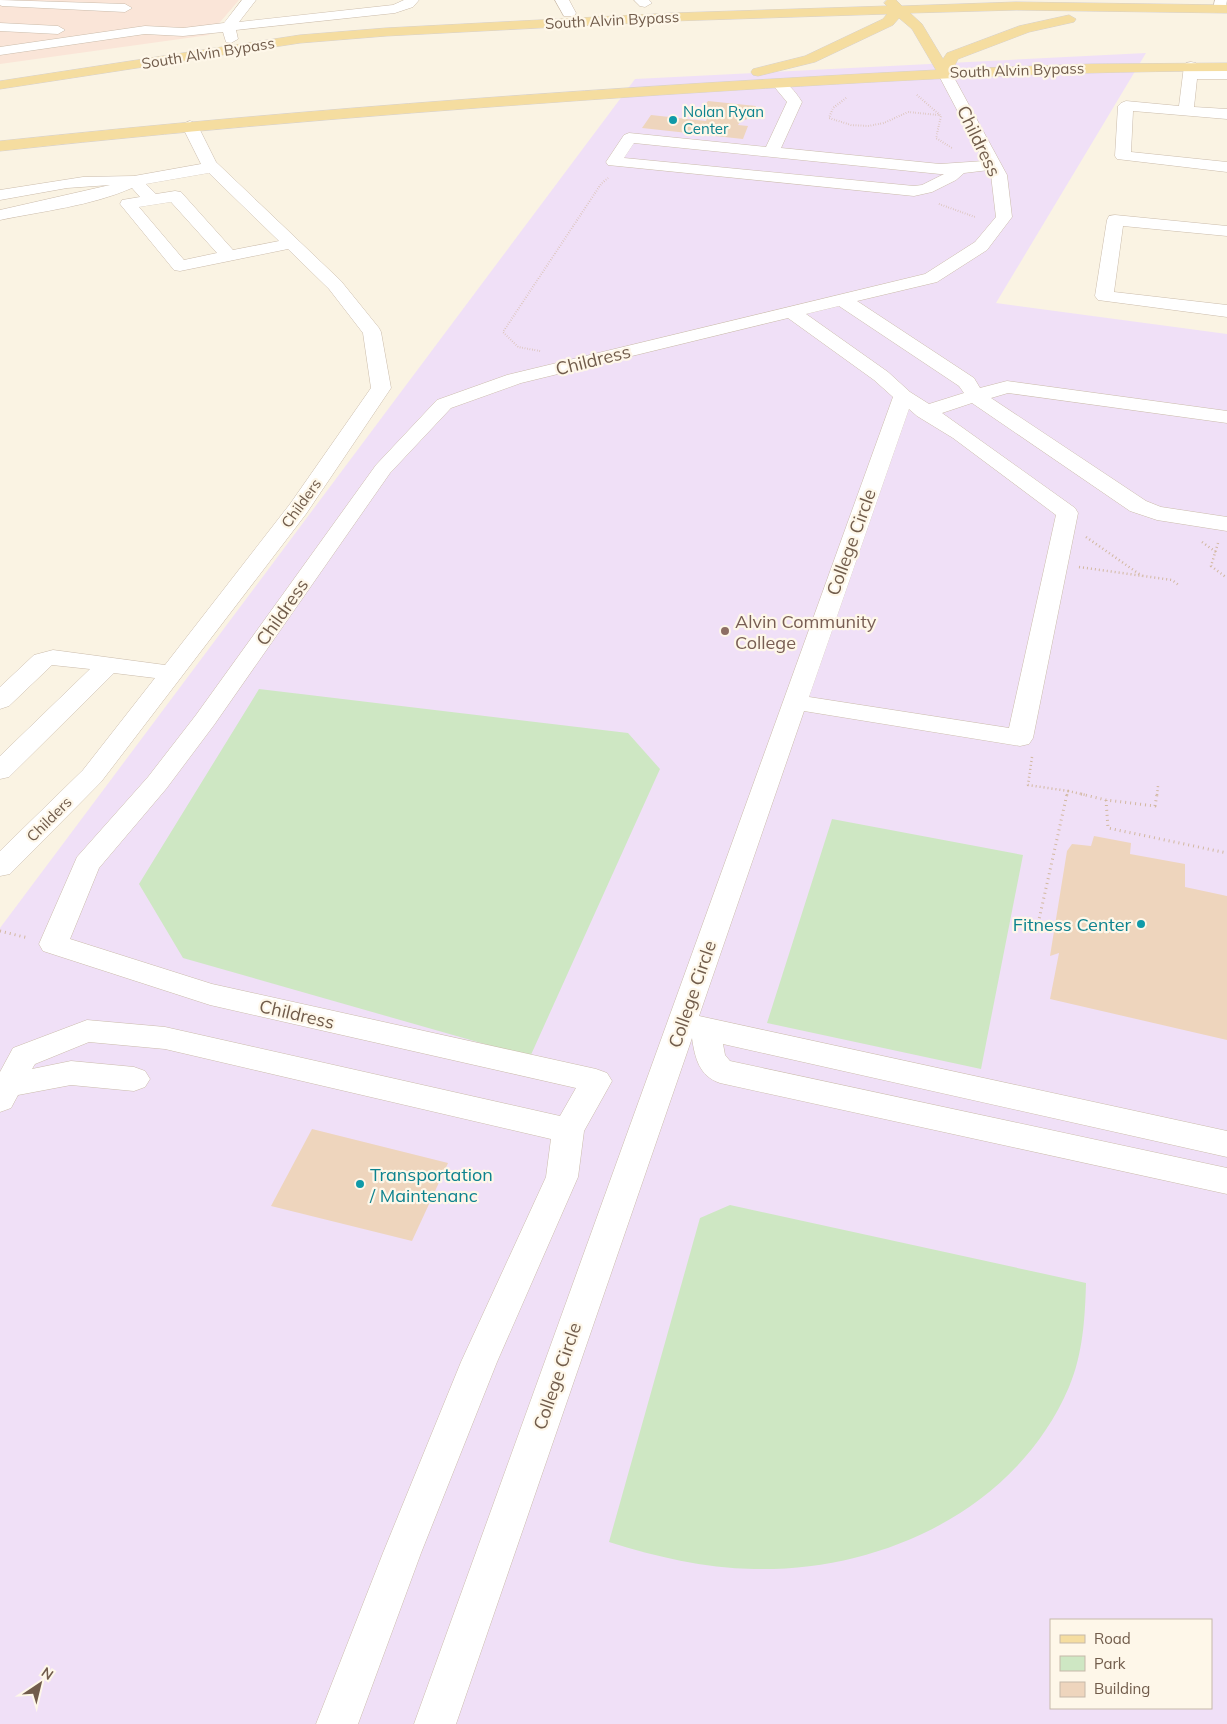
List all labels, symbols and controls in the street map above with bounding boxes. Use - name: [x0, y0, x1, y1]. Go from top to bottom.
- street label: South Alvin Bypass: [544, 7, 680, 33]
- street label: South Alvin Bypass: [140, 33, 276, 73]
- street label: South Alvin Bypass: [950, 58, 1084, 82]
- place label: Nolan Ryan Center: [683, 102, 764, 138]
- street label: Childress: [952, 102, 1006, 180]
- marker: Nolan Ryan Center: [667, 114, 679, 126]
- street label: Childress: [553, 340, 633, 380]
- street label: Childers: [277, 475, 325, 531]
- street label: College Circle: [821, 486, 881, 598]
- street label: Childress: [251, 574, 313, 650]
- place label: Alvin Community College: [735, 610, 877, 654]
- marker: Alvin Community College: [719, 625, 731, 637]
- street label: Childers: [22, 792, 76, 846]
- place label: Fitness Center: [1013, 913, 1131, 936]
- marker: Fitness Center: [1135, 918, 1147, 930]
- street label: College Circle: [663, 937, 721, 1051]
- street label: Childress: [257, 994, 337, 1034]
- place label: Transportation / Maintenanc: [369, 1163, 493, 1207]
- marker: Transportation / Maintenanc: [354, 1178, 366, 1190]
- street label: College Circle: [528, 1319, 586, 1433]
- legend: [1050, 1619, 1212, 1709]
- text: Road: [1094, 1629, 1131, 1648]
- text: Park: [1094, 1654, 1126, 1673]
- north arrow: [15, 1659, 65, 1709]
- text: N: [38, 1663, 57, 1684]
- text: Building: [1094, 1679, 1150, 1698]

